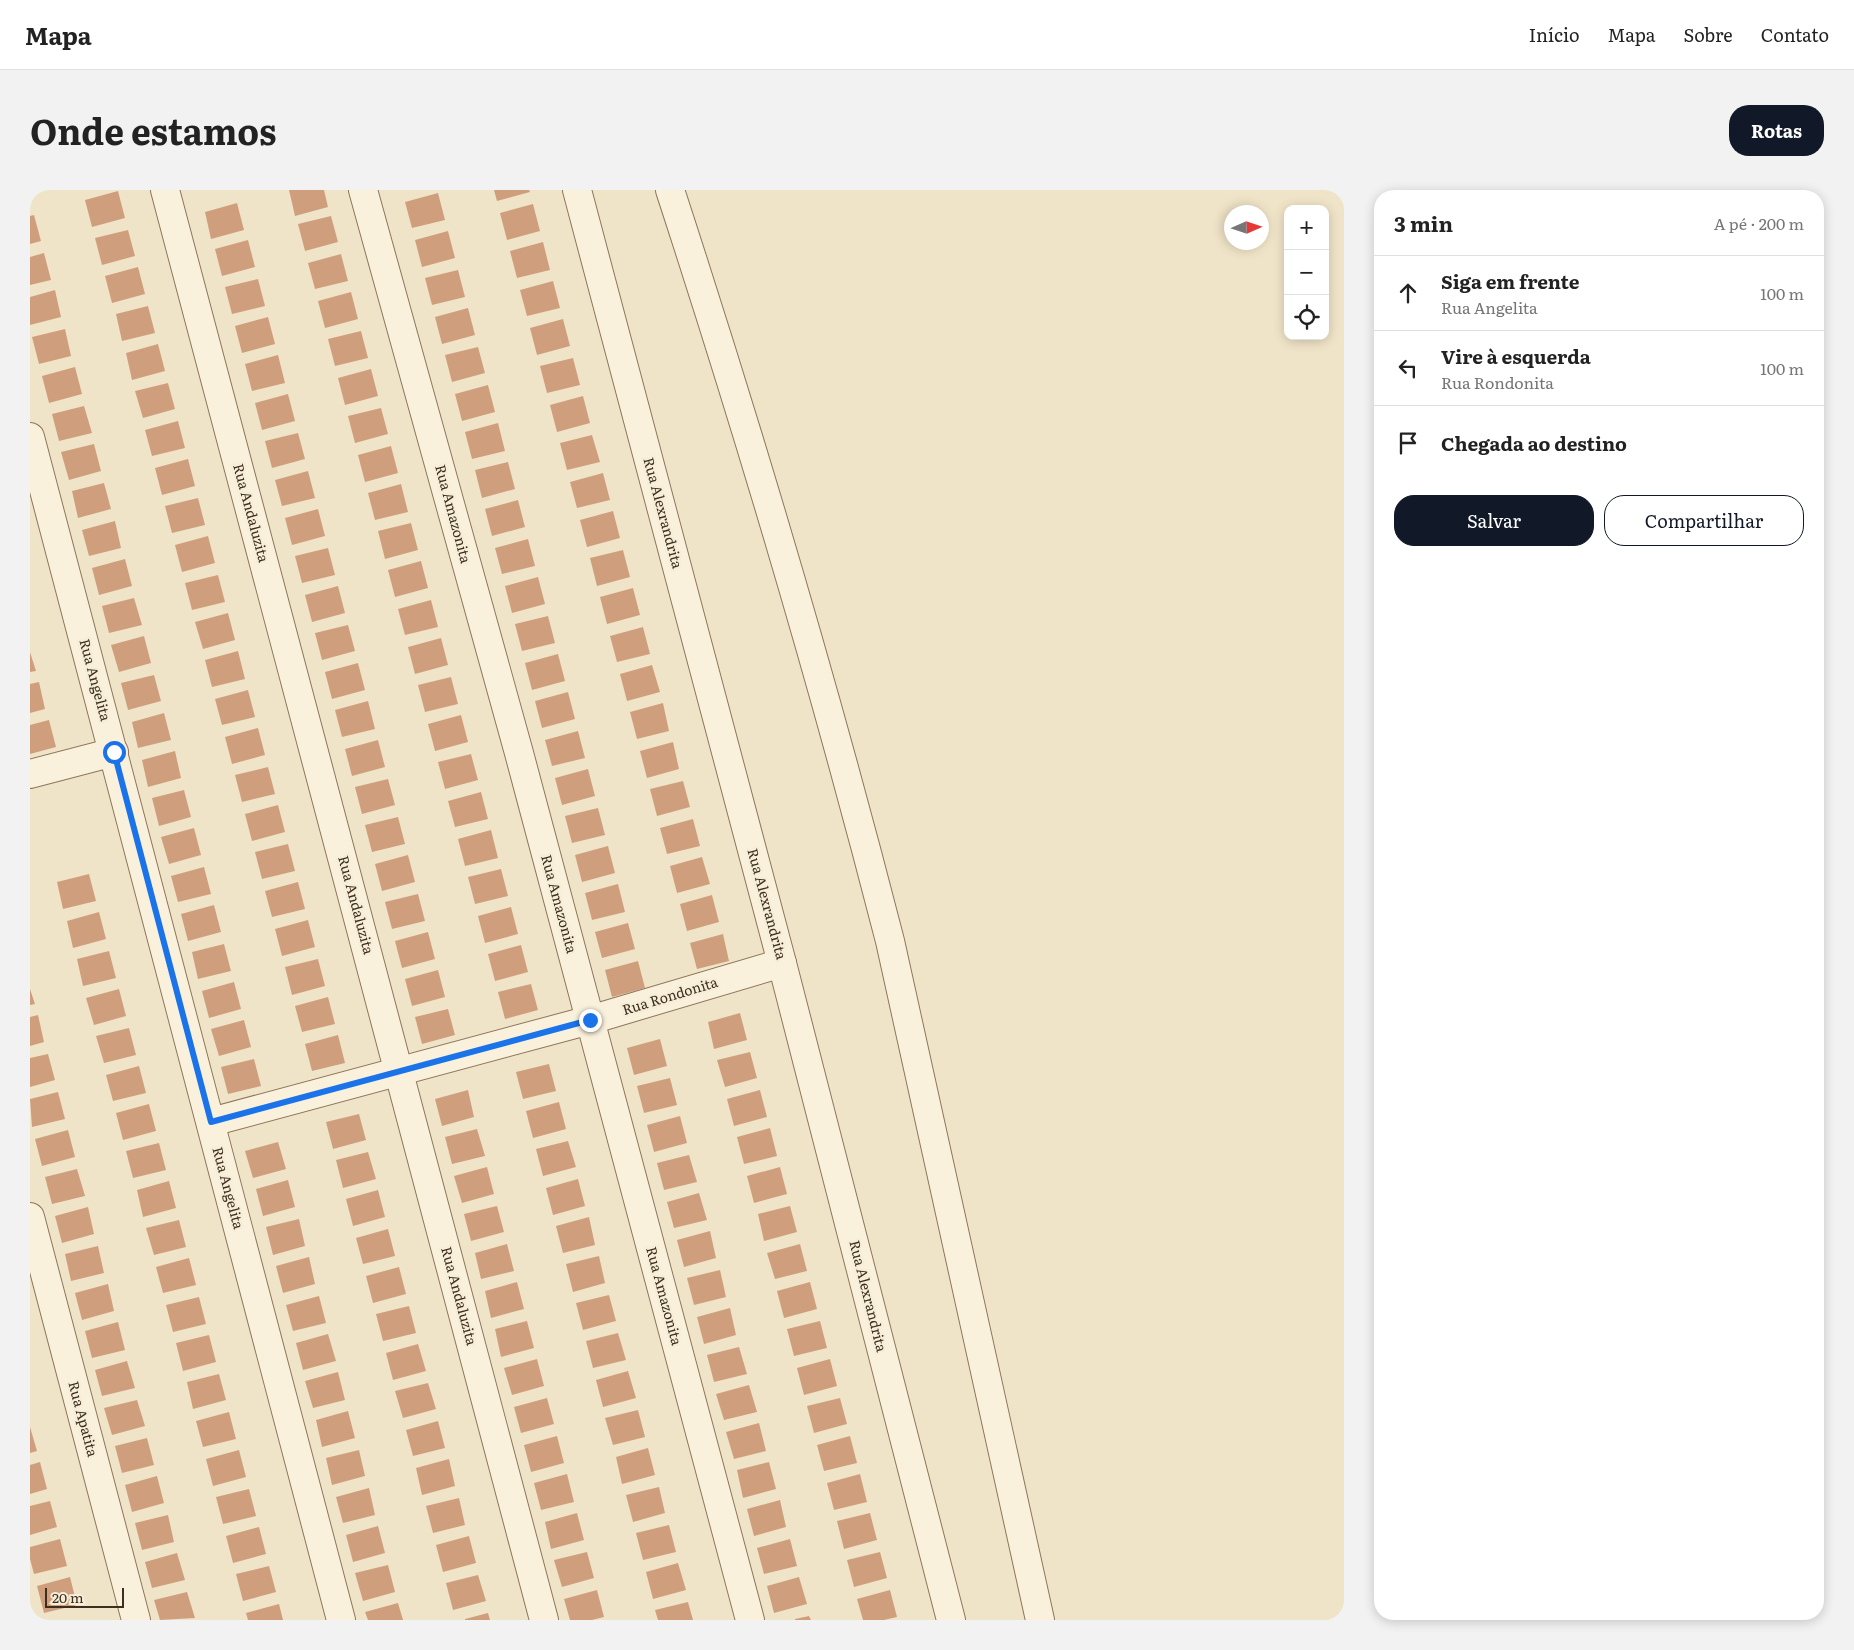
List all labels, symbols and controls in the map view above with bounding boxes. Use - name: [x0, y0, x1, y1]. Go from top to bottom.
- text: Mapa: [25, 17, 92, 52]
- text: Início: [1529, 21, 1579, 48]
- text: Mapa: [1607, 21, 1655, 48]
- text: Sobre: [1683, 21, 1733, 48]
- text: Contato: [1761, 21, 1829, 48]
- text: Onde estamos: [30, 104, 276, 156]
- button: Rotas: [1729, 105, 1824, 156]
- north arrow: [1224, 205, 1269, 250]
- map controls: [1284, 205, 1329, 340]
- button: +: [1284, 205, 1329, 250]
- text: 3 min: [1394, 207, 1453, 238]
- text: A pé · 200 m: [1714, 211, 1804, 235]
- button: −: [1284, 250, 1329, 295]
- text: Siga em frente: [1441, 267, 1579, 295]
- icon: ahead: [1394, 279, 1422, 307]
- text: 100 m: [1760, 281, 1804, 305]
- button: locate: [1284, 295, 1329, 340]
- text: Rua Angelita: [1441, 295, 1538, 319]
- text: Vire à esquerda: [1441, 342, 1591, 370]
- icon: left: [1394, 354, 1422, 382]
- text: 100 m: [1760, 356, 1804, 380]
- text: Rua Rondonita: [1441, 370, 1554, 394]
- icon: arrive: [1394, 429, 1422, 457]
- text: Chegada ao destino: [1441, 429, 1627, 457]
- street label: Rua Alexrandrita: [639, 455, 689, 571]
- street label: Rua Andaluzita: [229, 461, 275, 565]
- street label: Rua Amazonita: [431, 462, 477, 566]
- button: Salvar: [1394, 495, 1594, 546]
- button: Compartilhar: [1604, 495, 1804, 546]
- street label: Rua Angelita: [75, 636, 117, 724]
- route start: [103, 741, 126, 764]
- street label: Rua Alexrandrita: [743, 846, 793, 962]
- street label: Rua Amazonita: [537, 852, 583, 956]
- street label: Rua Andaluzita: [334, 853, 380, 957]
- street label: Rua Rondonita: [620, 971, 720, 1019]
- route end: [579, 1009, 602, 1032]
- street label: Rua Angelita: [208, 1144, 250, 1232]
- street label: Rua Alexrandrita: [845, 1238, 893, 1354]
- street label: Rua Andaluzita: [437, 1244, 483, 1348]
- street label: Rua Amazonita: [642, 1244, 688, 1348]
- street label: Rua Apatita: [64, 1379, 104, 1459]
- scale bar: [45, 1585, 124, 1608]
- text: 20 m: [52, 1587, 84, 1607]

